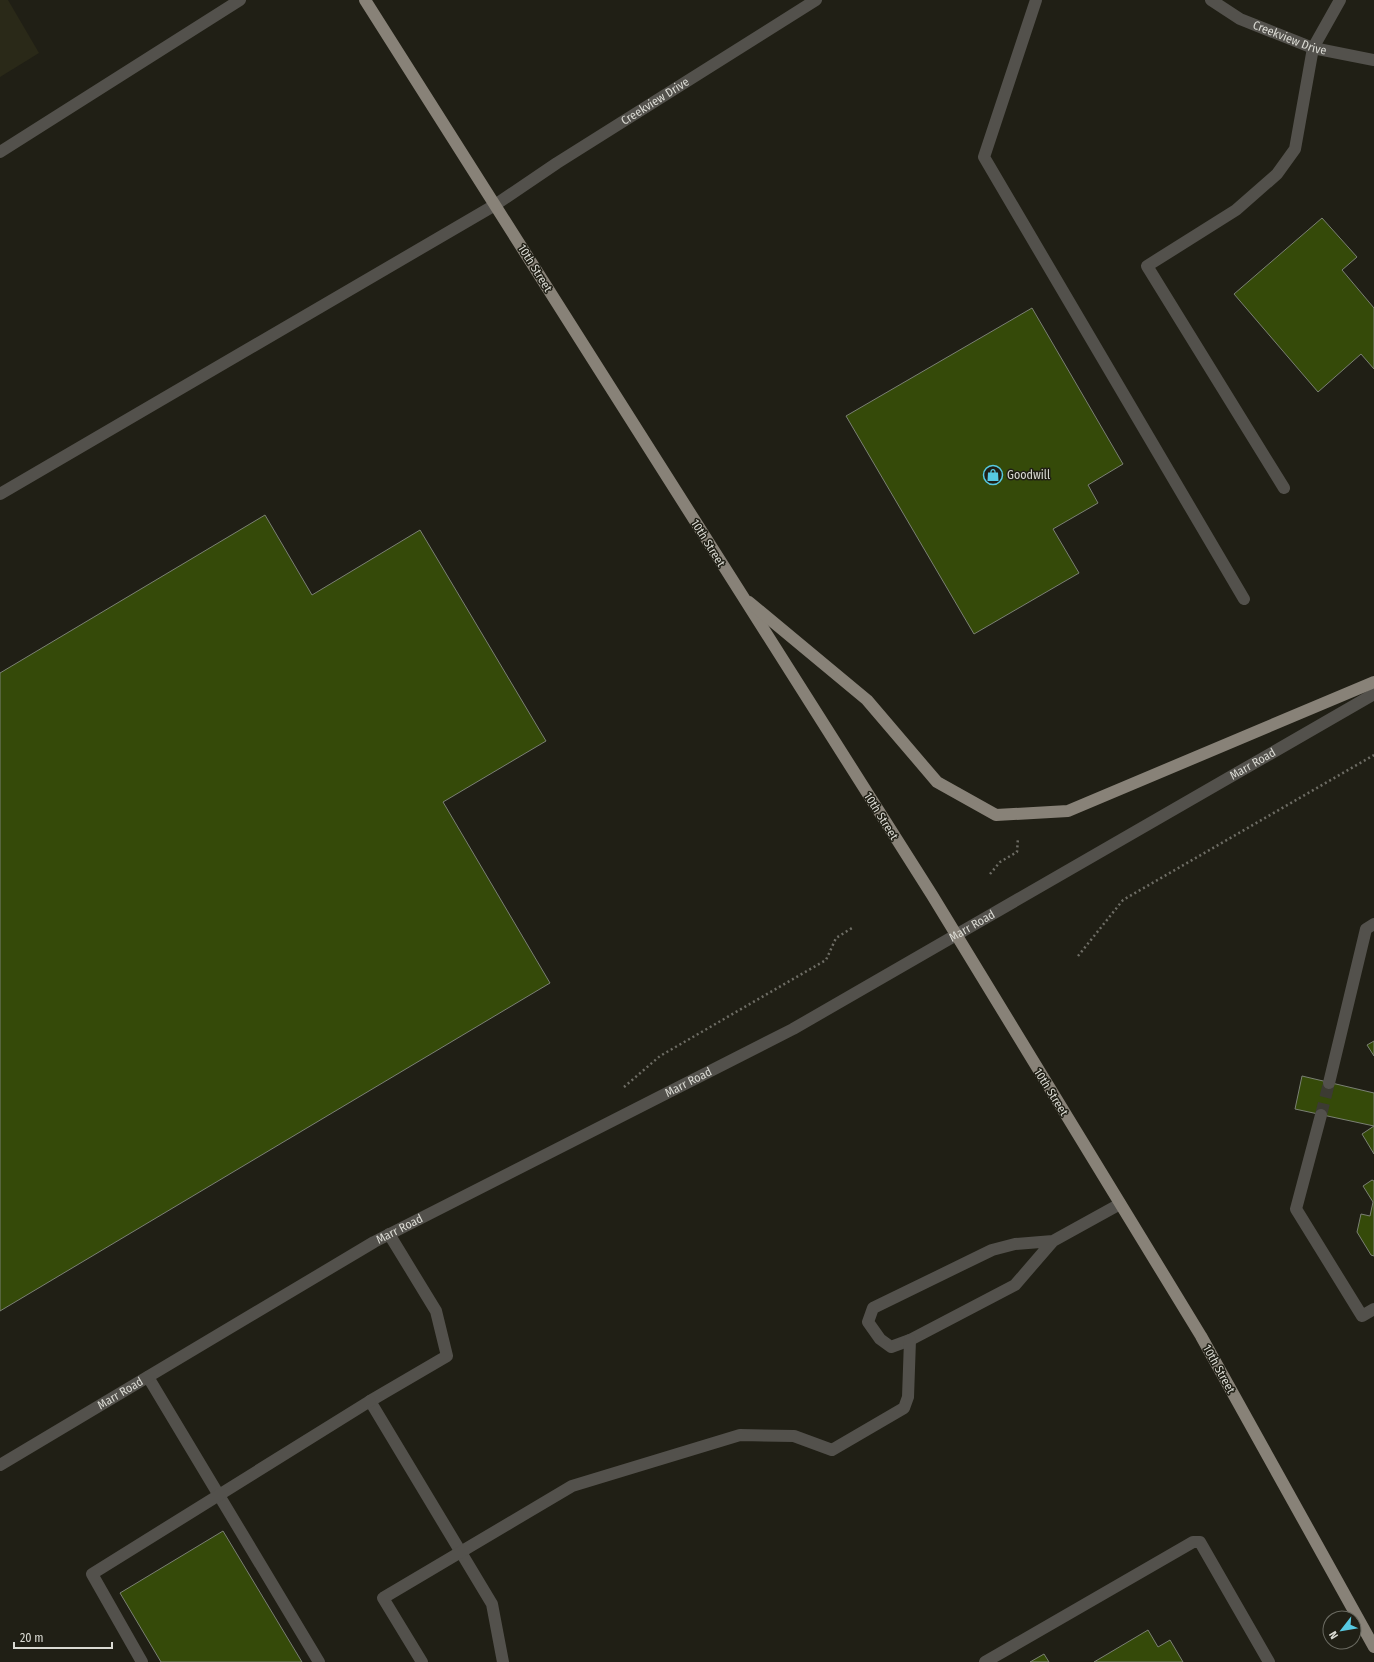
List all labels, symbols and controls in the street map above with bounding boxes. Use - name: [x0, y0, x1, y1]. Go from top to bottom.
- street label: Creekview Drive: [1251, 18, 1328, 58]
- street label: Creekview Drive: [618, 75, 692, 128]
- street label: 10th Street: [515, 242, 555, 294]
- shop icon: Goodwill: [982, 464, 1004, 486]
- place label: Goodwill: [1007, 468, 1050, 482]
- street label: 10th Street: [688, 517, 728, 569]
- street label: Marr Road: [1227, 745, 1278, 783]
- street label: 10th Street: [861, 790, 901, 842]
- street label: Marr Road: [947, 907, 997, 945]
- street label: Marr Road: [663, 1065, 714, 1100]
- street label: 10th Street: [1031, 1066, 1071, 1118]
- street label: Marr Road: [374, 1211, 425, 1247]
- street label: 10th Street: [1200, 1342, 1238, 1396]
- street label: Marr Road: [95, 1374, 146, 1412]
- north arrow: [1322, 1610, 1362, 1650]
- scale bar: [14, 1624, 112, 1650]
- text: N: [1327, 1629, 1341, 1641]
- text: 20 m: [20, 1631, 44, 1645]

